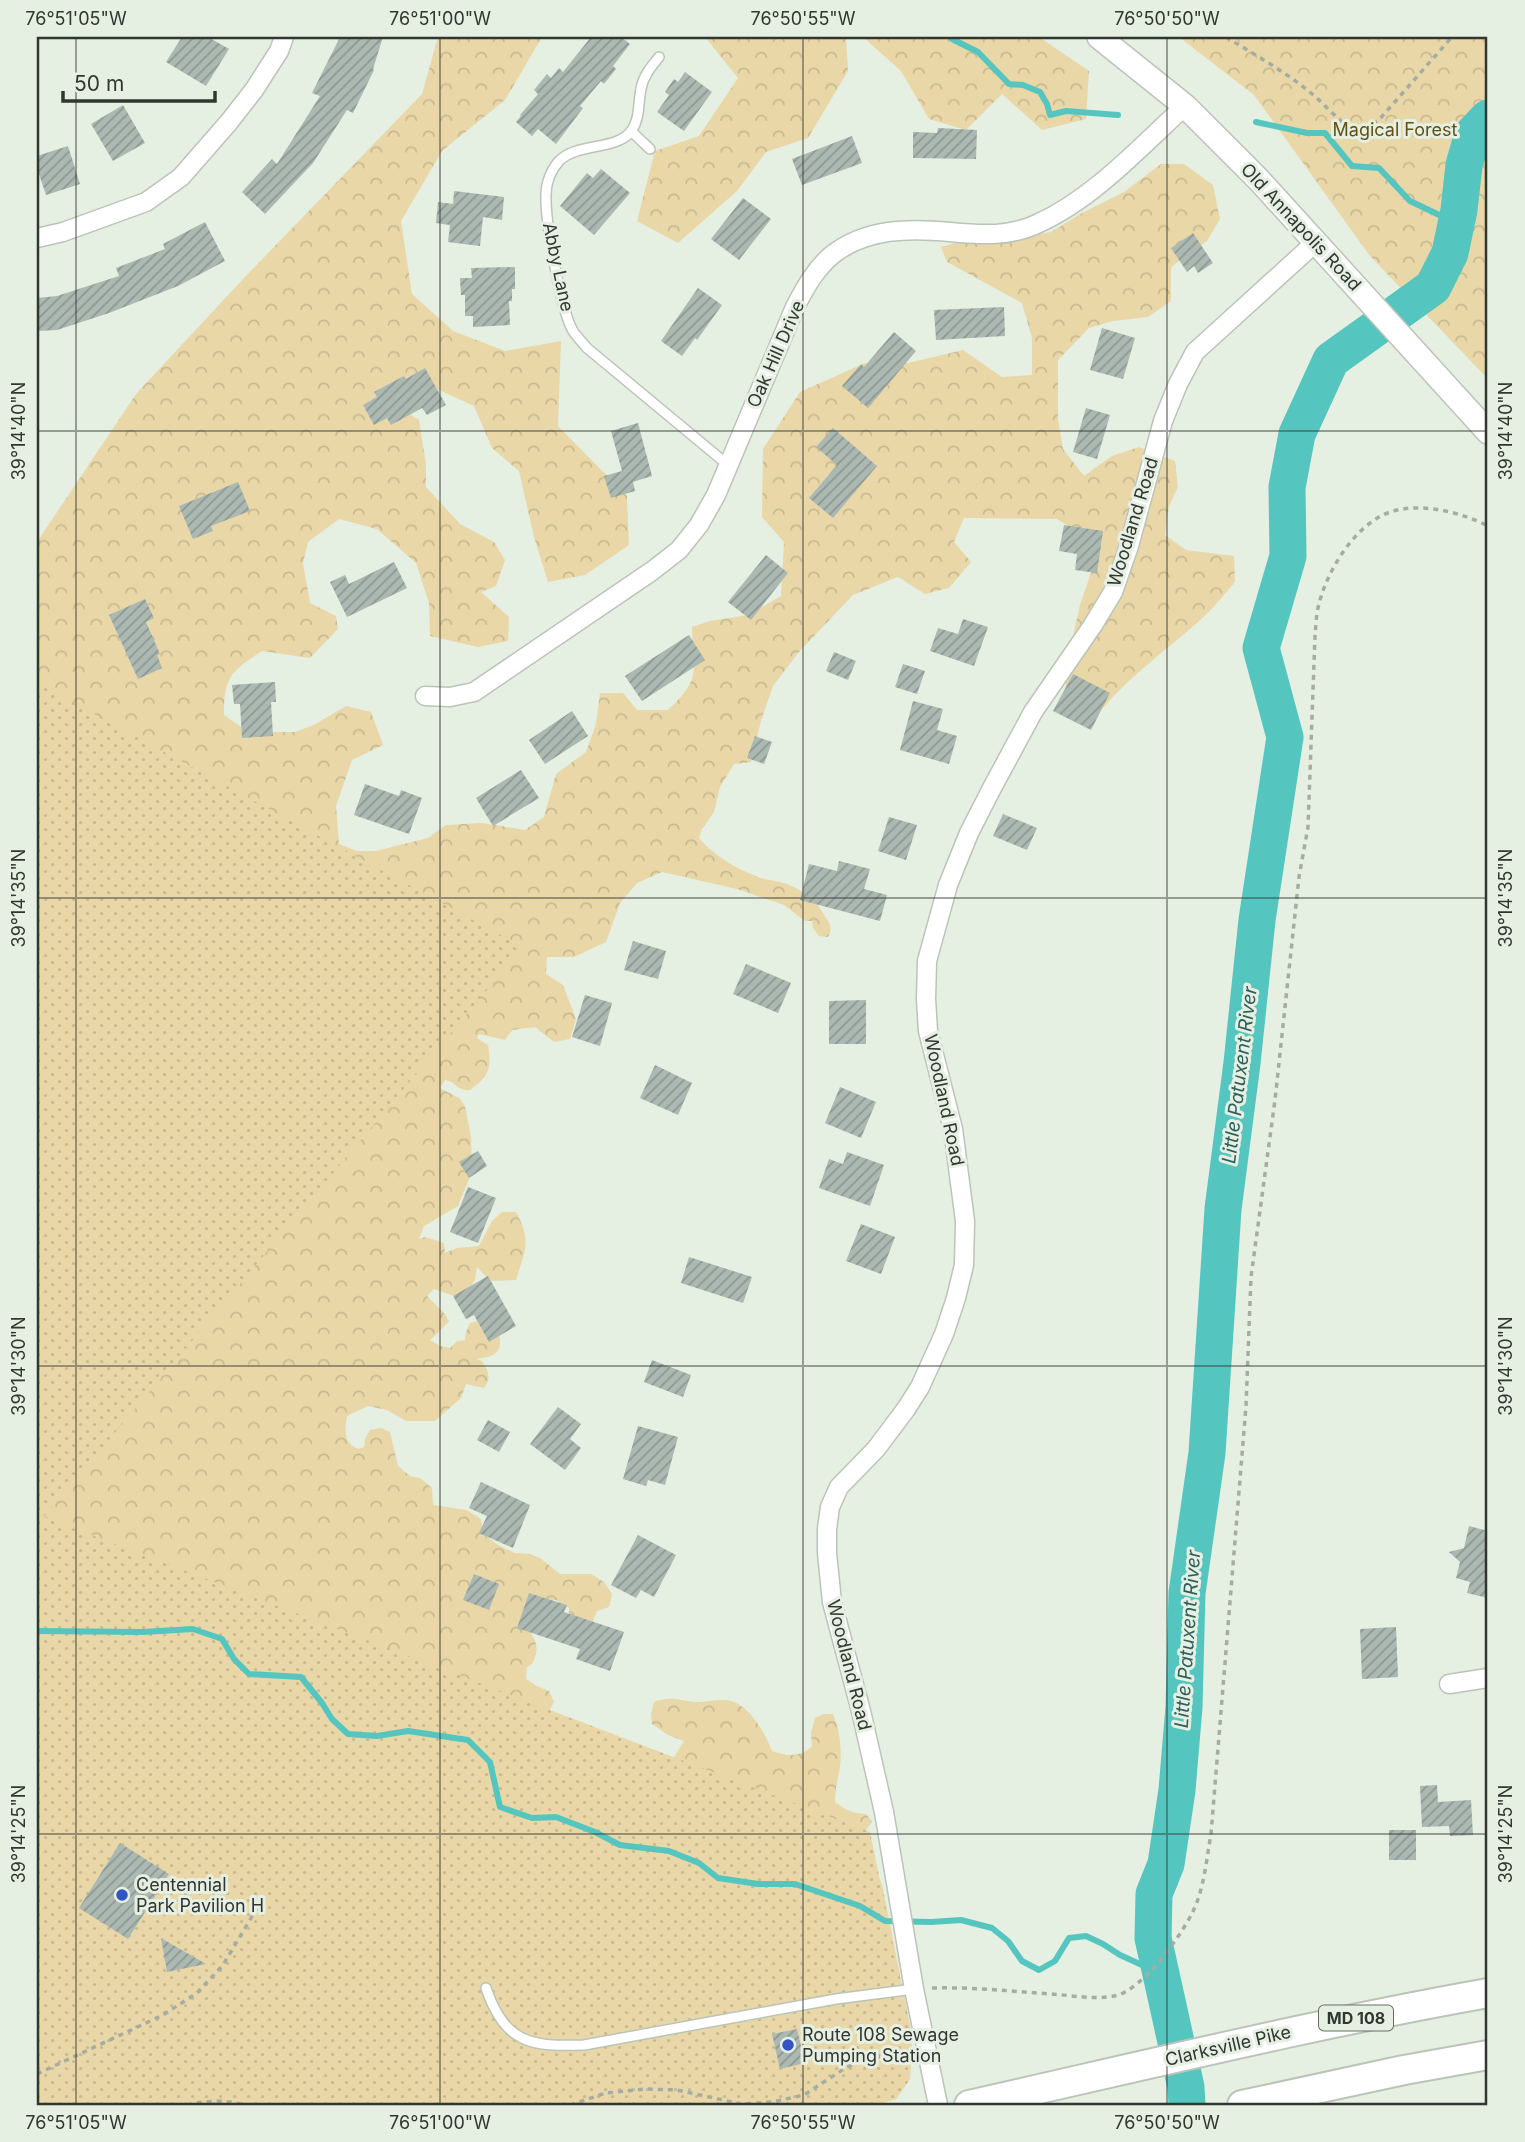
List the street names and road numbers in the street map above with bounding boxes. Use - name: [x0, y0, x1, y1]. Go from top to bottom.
- street label: Old Annapolis Road: [1237, 159, 1366, 295]
- street label: Abby Lane: [539, 220, 578, 313]
- street label: Oak Hill Drive: [743, 297, 809, 411]
- street label: Woodland Road: [1103, 455, 1162, 589]
- street label: Woodland Road: [920, 1032, 969, 1168]
- street label: Woodland Road: [823, 1597, 876, 1732]
- road number: MD 108: [1319, 2006, 1393, 2030]
- street label: Clarksville Pike: [1163, 2021, 1293, 2070]

